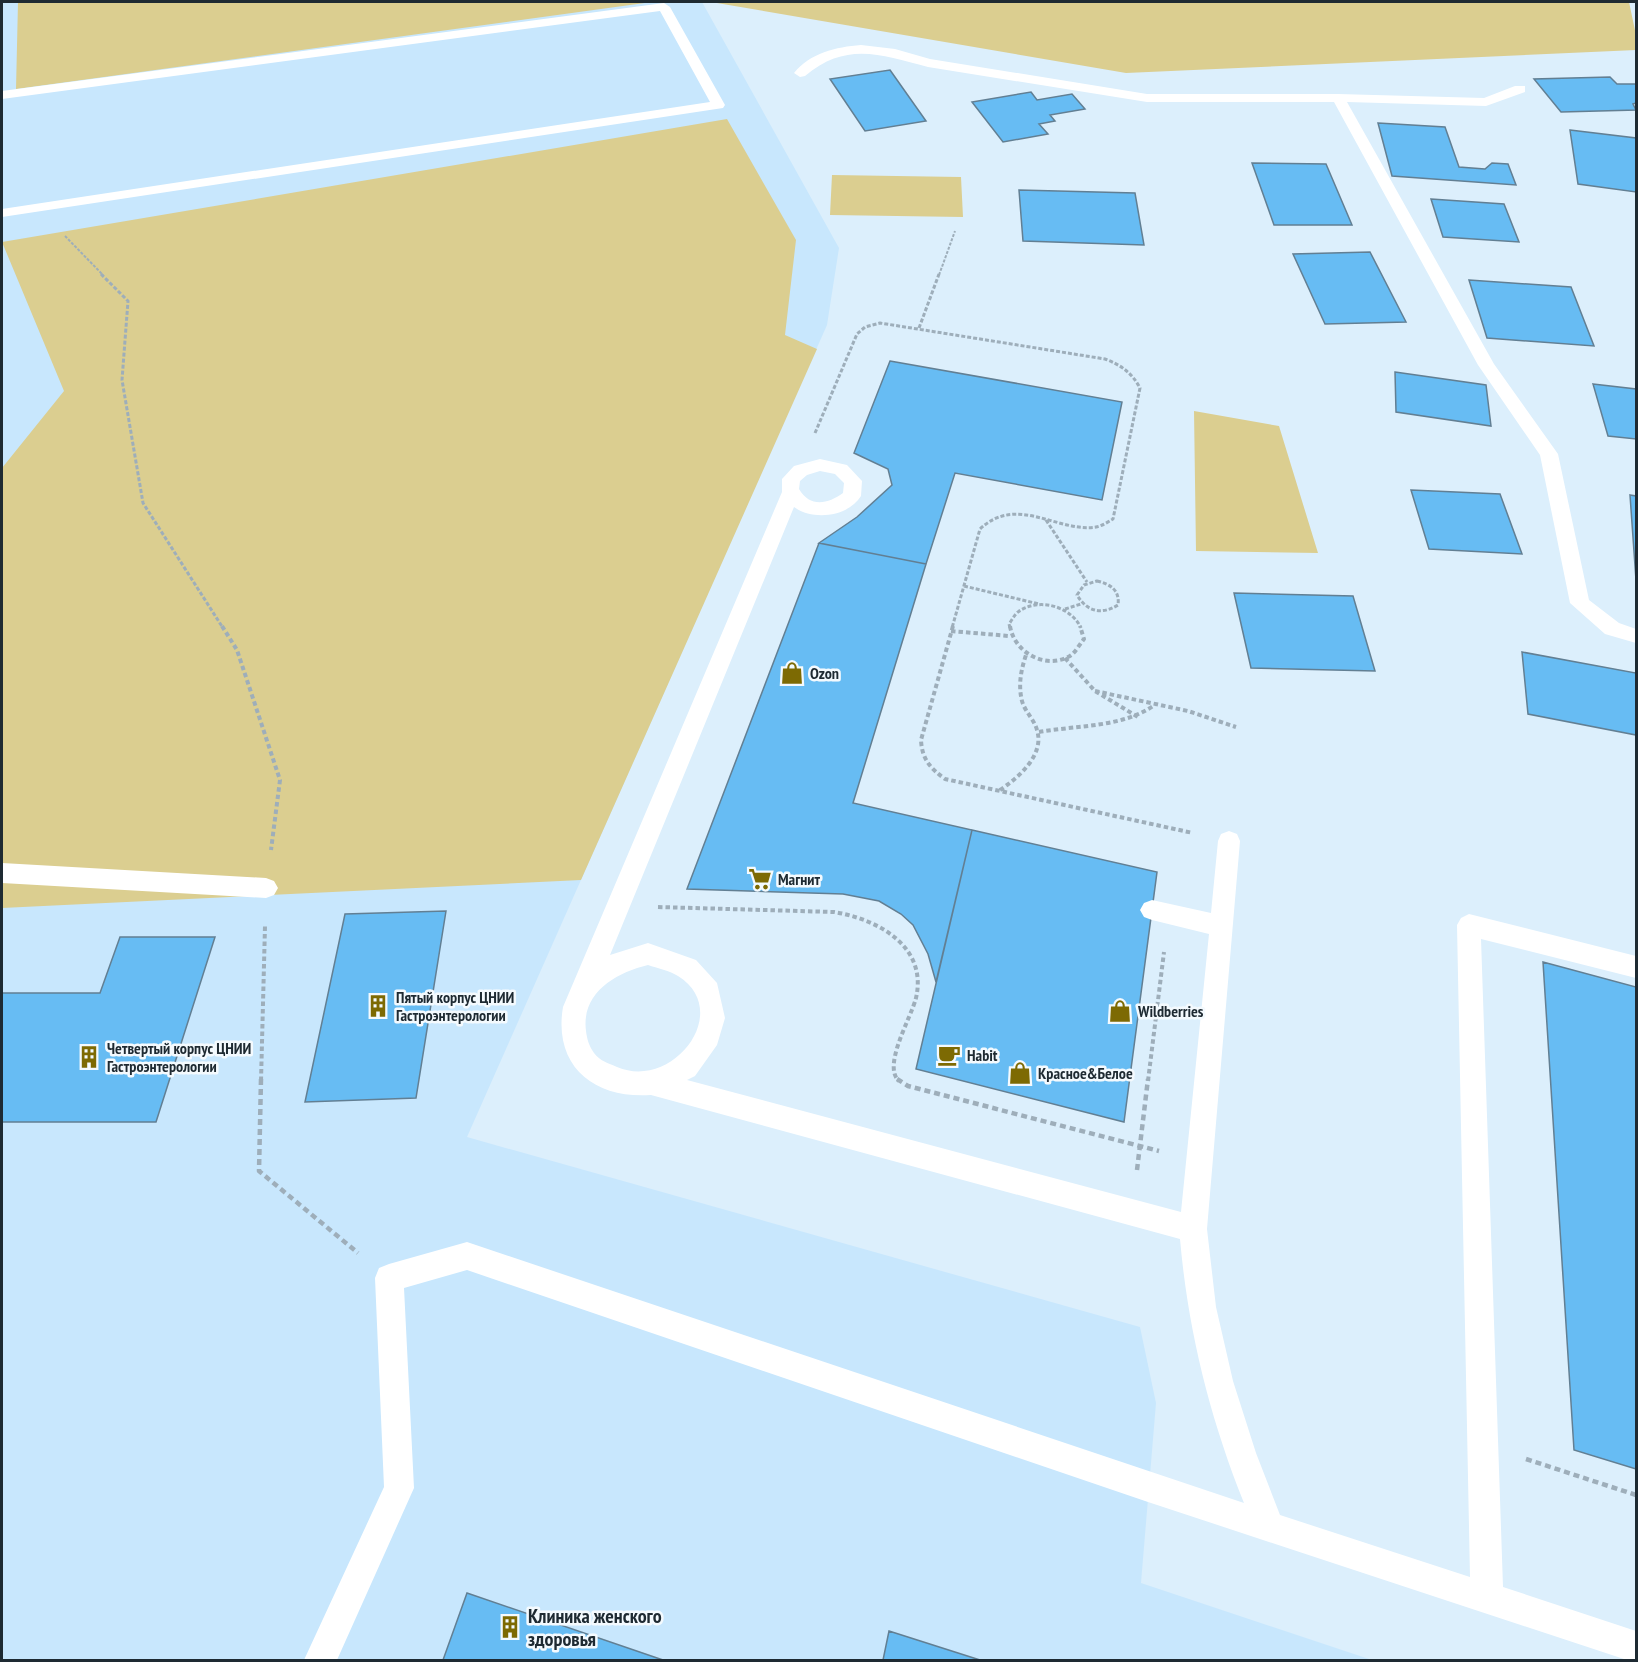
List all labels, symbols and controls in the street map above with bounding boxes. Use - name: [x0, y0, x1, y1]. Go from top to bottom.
- shop icon: Ozon: [779, 660, 805, 686]
- place label: Ozon: [810, 663, 839, 683]
- supermarket icon: Магнит: [747, 866, 773, 892]
- place label: Магнит: [778, 869, 820, 889]
- place label: Пятый корпус ЦНИИ Гастроэнтерологии: [396, 987, 515, 1025]
- building icon: Пятый корпус ЦНИИ Гастроэнтерологии: [365, 993, 391, 1019]
- shop icon: Wildberries: [1107, 998, 1133, 1024]
- place label: Wildberries: [1137, 1001, 1204, 1021]
- place label: Четвертый корпус ЦНИИ Гастроэнтерологии: [107, 1038, 251, 1076]
- cafe icon: Habit: [936, 1042, 962, 1068]
- building icon: Четвертый корпус ЦНИИ Гастроэнтерологии: [76, 1044, 102, 1070]
- place label: Habit: [967, 1045, 998, 1065]
- shop icon: Красное&Белое: [1007, 1060, 1033, 1086]
- place label: Красное&Белое: [1038, 1063, 1133, 1083]
- place label: Клиника женского здоровья: [528, 1603, 662, 1652]
- building icon: Клиника женского здоровья: [497, 1614, 523, 1640]

